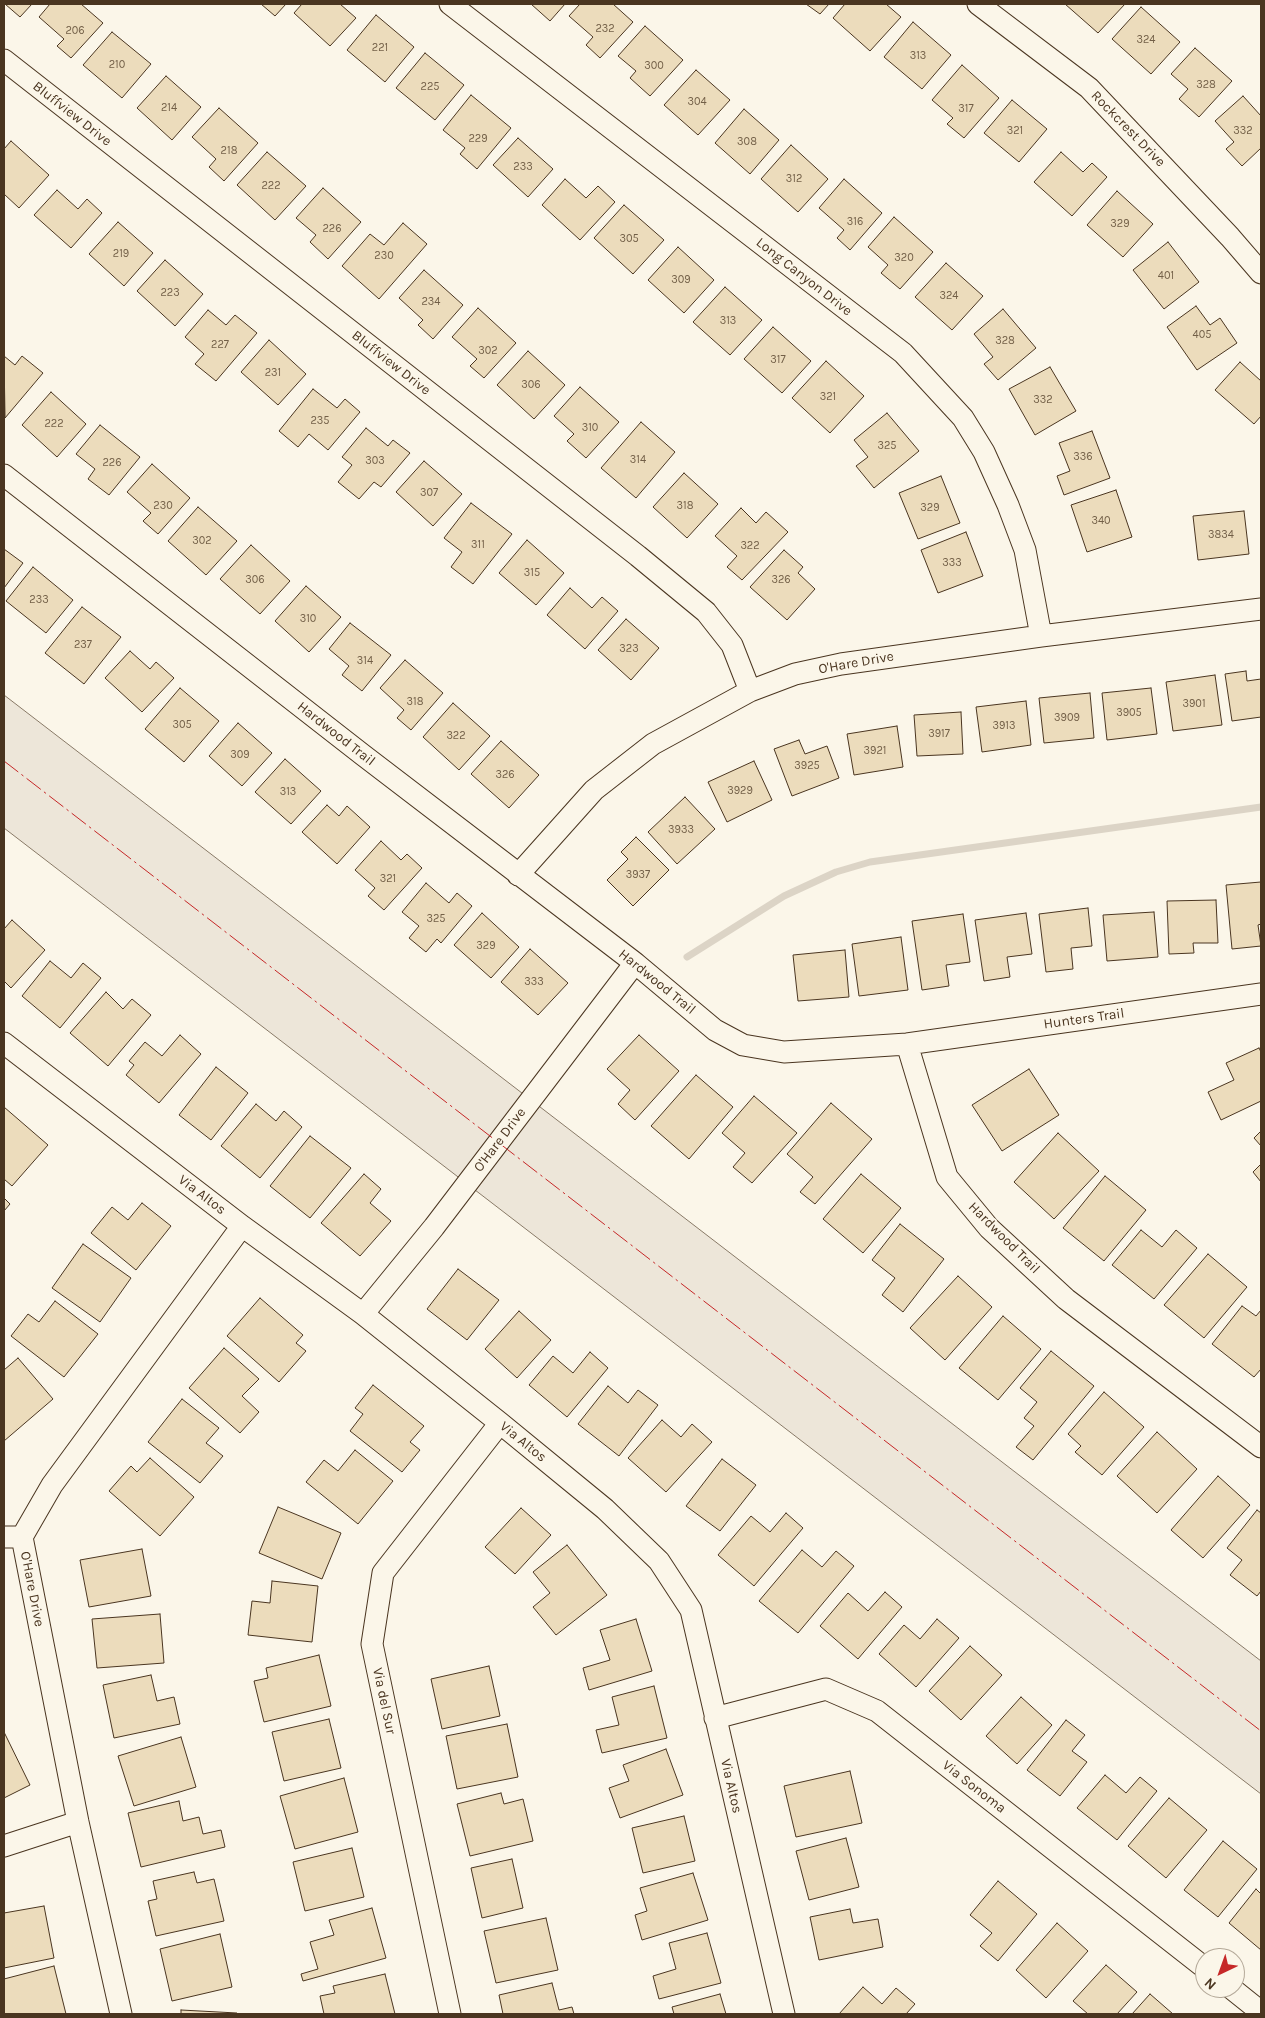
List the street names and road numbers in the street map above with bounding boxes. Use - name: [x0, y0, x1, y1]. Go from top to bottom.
- street label: Bluffview Drive: [29, 78, 115, 150]
- street label: Rockcrest Drive: [1087, 87, 1169, 171]
- street label: Long Canyon Drive: [753, 234, 855, 320]
- street label: Bluffview Drive: [348, 327, 434, 399]
- street label: O'Hare Drive: [817, 648, 895, 678]
- street label: Hardwood Trail: [294, 698, 378, 770]
- street label: Hardwood Trail: [615, 946, 699, 1018]
- street label: Hunters Trail: [1043, 1005, 1125, 1033]
- street label: O'Hare Drive: [470, 1104, 530, 1176]
- street label: Via Altos: [175, 1172, 229, 1218]
- street label: Hardwood Trail: [965, 1199, 1043, 1277]
- street label: Via Altos: [496, 1418, 550, 1466]
- street label: O'Hare Drive: [16, 1550, 48, 1628]
- street label: Via del Sur: [369, 1666, 399, 1736]
- street label: Via Altos: [717, 1757, 745, 1815]
- street label: Via Sonoma: [939, 1757, 1009, 1817]

